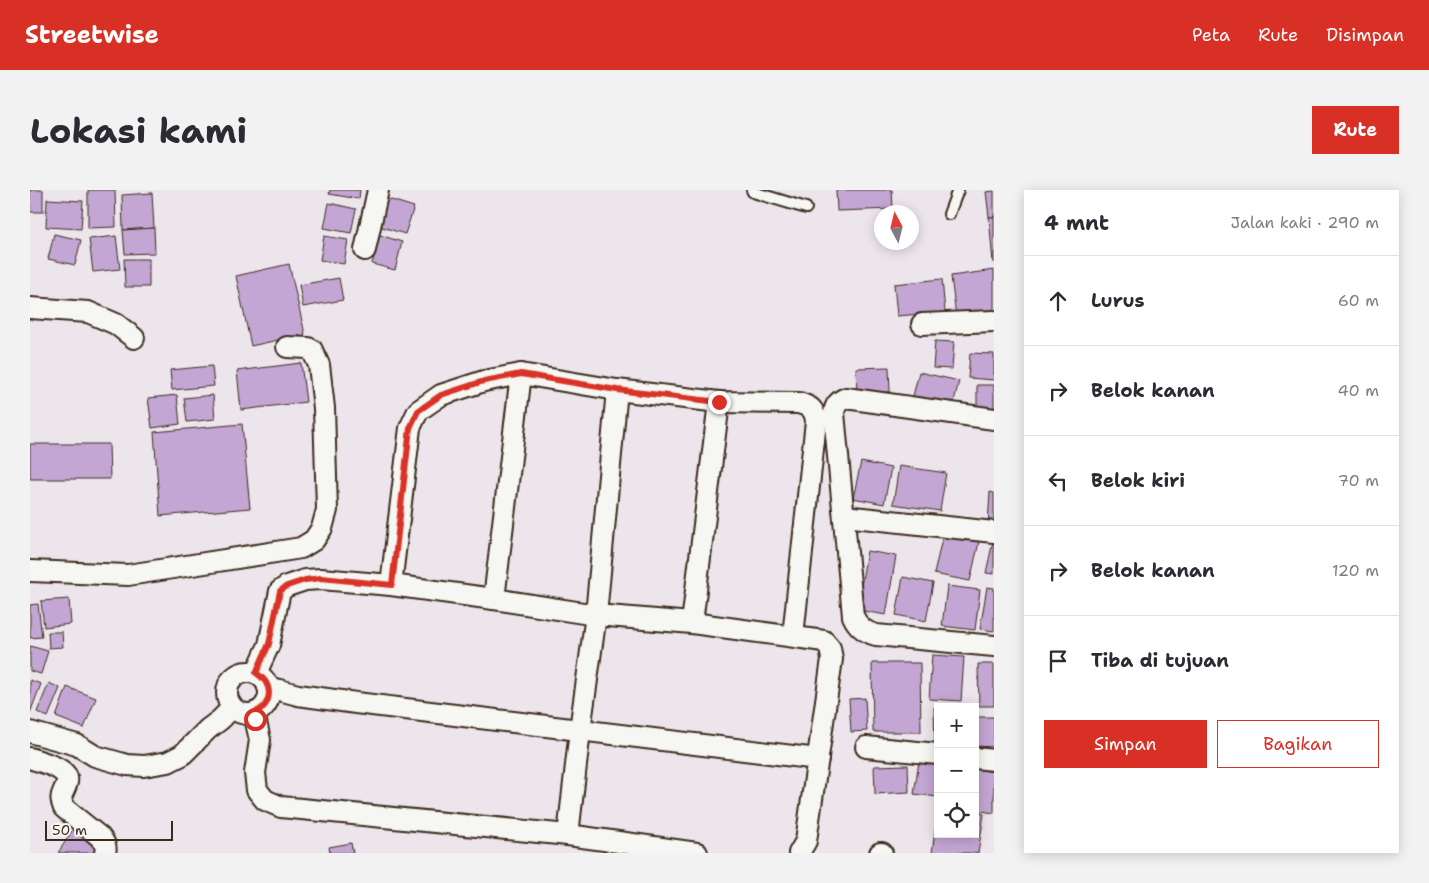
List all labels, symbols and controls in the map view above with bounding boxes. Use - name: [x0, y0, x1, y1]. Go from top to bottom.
- text: Streetwise: [25, 19, 159, 51]
- text: Peta: [1192, 23, 1230, 47]
- text: Rute: [1258, 23, 1298, 47]
- text: Disimpan: [1326, 23, 1404, 47]
- button: Rute: [1312, 106, 1399, 154]
- text: Lokasi kami: [30, 107, 247, 154]
- north arrow: [874, 205, 919, 250]
- text: 4 mnt: [1044, 209, 1109, 237]
- text: Jalan kaki · 290 m: [1231, 212, 1379, 233]
- icon: ahead: [1044, 287, 1072, 315]
- text: Lurus: [1091, 288, 1145, 313]
- text: 60 m: [1338, 290, 1379, 311]
- icon: right: [1044, 377, 1072, 405]
- text: Belok kanan: [1091, 378, 1215, 403]
- text: 40 m: [1337, 380, 1379, 401]
- route end: [708, 391, 731, 414]
- icon: left: [1044, 467, 1072, 495]
- text: Belok kiri: [1091, 468, 1185, 493]
- text: 70 m: [1338, 470, 1379, 491]
- icon: right: [1044, 557, 1072, 585]
- text: Belok kanan: [1091, 558, 1215, 583]
- text: 120 m: [1332, 560, 1379, 581]
- icon: arrive: [1044, 647, 1072, 675]
- text: Tiba di tujuan: [1091, 648, 1229, 673]
- map controls: [934, 703, 979, 838]
- button: +: [934, 703, 979, 748]
- route start: [244, 708, 267, 731]
- button: Simpan: [1044, 720, 1207, 768]
- button: Bagikan: [1217, 720, 1379, 768]
- button: −: [934, 748, 979, 793]
- button: locate: [934, 793, 979, 838]
- scale bar: [45, 818, 172, 841]
- text: 50 m: [52, 821, 87, 839]

